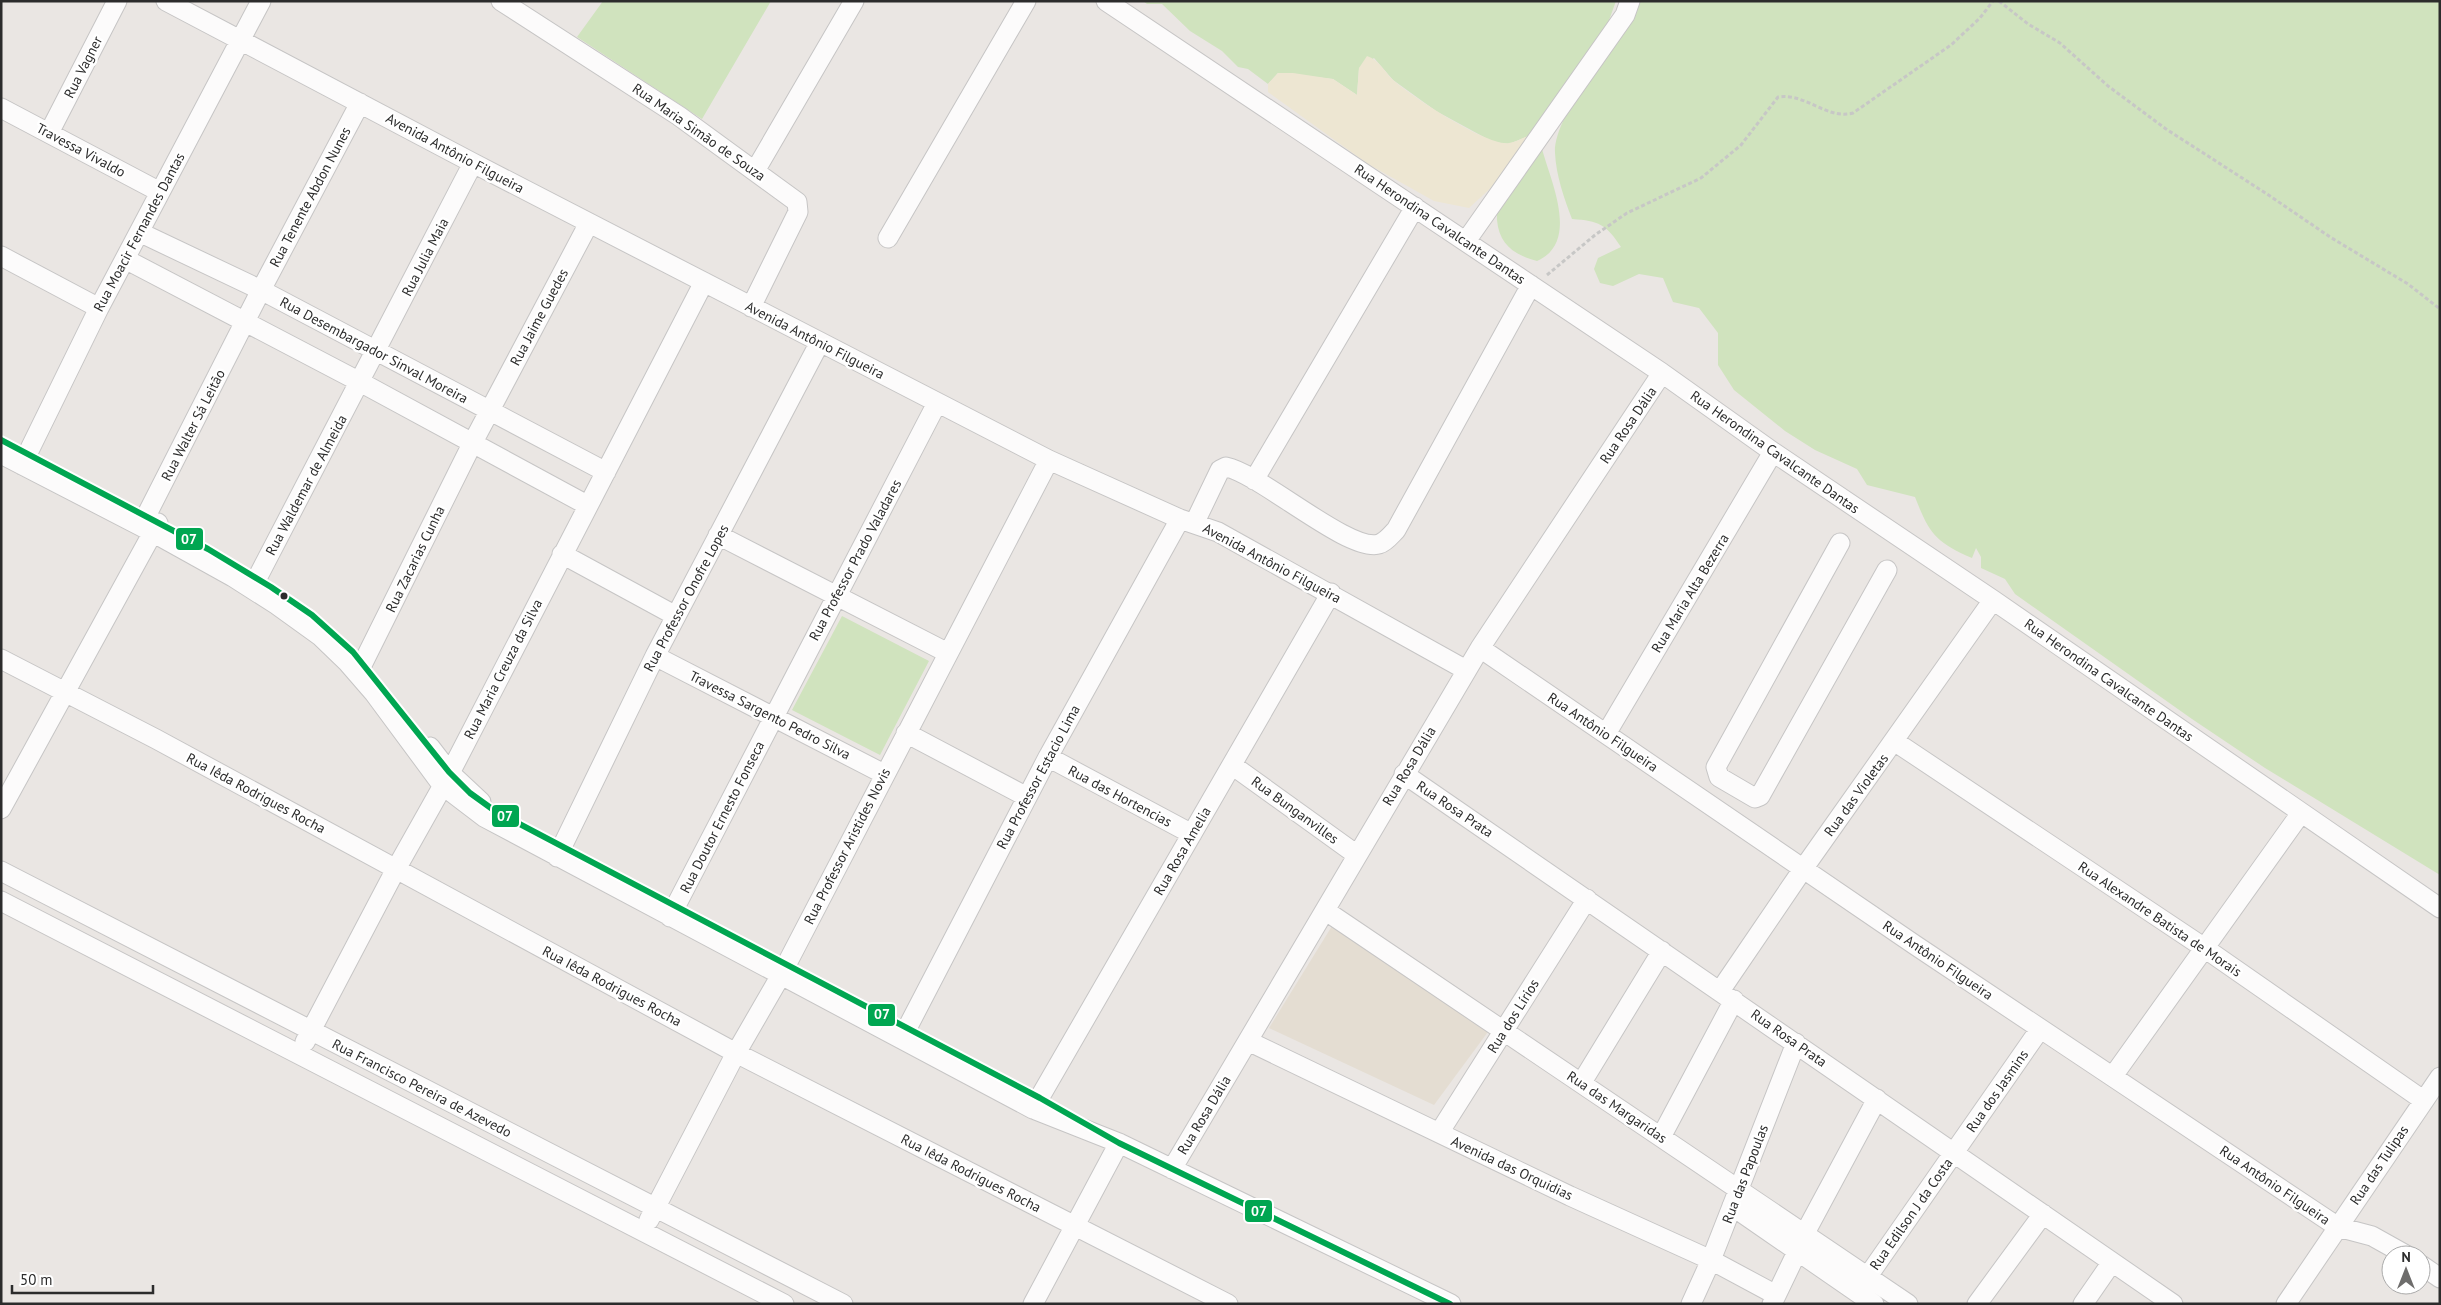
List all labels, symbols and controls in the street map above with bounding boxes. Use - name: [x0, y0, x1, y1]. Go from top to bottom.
- street label: Rua Vagner: [60, 33, 106, 101]
- street label: Rua Maria Simão de Souza: [629, 79, 769, 185]
- street label: Avenida Antônio Filgueira: [383, 109, 527, 197]
- street label: Travessa Vivaldo: [33, 119, 129, 181]
- street label: Rua Tenente Abdon Nunes: [265, 124, 355, 270]
- street label: Rua Moacir Fernandes Dantas: [89, 149, 189, 315]
- street label: Rua Herondina Cavalcante Dantas: [1351, 160, 1529, 288]
- street label: Rua Julia Maia: [398, 215, 452, 299]
- street label: Rua Jaime Guedes: [506, 265, 572, 369]
- street label: Rua Desembargador Sinval Moreira: [277, 293, 471, 407]
- street label: Avenida Antônio Filgueira: [742, 297, 888, 383]
- street label: Rua Walter Sá Leitão: [157, 366, 229, 484]
- street label: Rua Rosa Dália: [1596, 383, 1660, 467]
- street label: Rua Herondina Cavalcante Dantas: [1687, 387, 1863, 518]
- street label: Rua Waldemar de Almeida: [261, 412, 351, 558]
- street label: Rua Professor Prado Valadares: [805, 476, 905, 644]
- street label: Rua Zacarias Cunha: [381, 503, 449, 615]
- street label: Avenida Antônio Filgueira: [1200, 519, 1344, 607]
- street label: Rua Professor Onofre Lopes: [640, 521, 733, 675]
- line badge: 07: [175, 527, 204, 551]
- text: 07: [181, 530, 197, 548]
- street label: Rua Maria Alta Bezerra: [1647, 530, 1733, 656]
- unlabelled marker: [279, 591, 289, 601]
- street label: Rua Maria Creuza da Silva: [460, 596, 546, 742]
- street label: Rua Herondina Cavalcante Dantas: [2021, 615, 2197, 746]
- street label: Travessa Sargento Pedro Silva: [686, 666, 854, 764]
- street label: Rua Antônio Filgueira: [1544, 688, 1662, 776]
- street label: Rua Professor Estacio Lima: [992, 702, 1084, 852]
- street label: Rua Rosa Dália: [1378, 723, 1440, 809]
- street label: Rua Doutor Ernesto Fonseca: [676, 738, 768, 896]
- street label: Rua Iêda Rodrigues Rocha: [183, 749, 329, 837]
- street label: Rua das Violetas: [1820, 750, 1892, 840]
- street label: Rua das Hortencias: [1065, 761, 1175, 831]
- street label: Rua Professor Aristides Novis: [800, 765, 894, 927]
- street label: Rua Bunganvilles: [1248, 772, 1342, 848]
- street label: Rua Rosa Prata: [1413, 777, 1497, 841]
- line badge: 07: [491, 804, 520, 828]
- street label: Rua Rosa Amelia: [1149, 804, 1215, 898]
- text: 07: [497, 807, 513, 825]
- street label: Rua Alexandre Batista de Morais: [2075, 858, 2245, 981]
- street label: Rua Antônio Filgueira: [1879, 916, 1997, 1004]
- street label: Rua Iêda Rodrigues Rocha: [539, 942, 685, 1030]
- street label: Rua dos Lírios: [1483, 976, 1543, 1056]
- line badge: 07: [867, 1003, 896, 1027]
- text: 07: [874, 1005, 890, 1023]
- street label: Rua Rosa Prata: [1747, 1005, 1831, 1071]
- street label: Rua Francisco Pereira de Azevedo: [329, 1035, 515, 1141]
- street label: Rua dos Jasmins: [1962, 1046, 2032, 1136]
- street label: Rua das Margaridas: [1564, 1067, 1670, 1147]
- street label: Rua Rosa Dália: [1173, 1072, 1235, 1158]
- street label: Rua das Papoulas: [1718, 1122, 1772, 1226]
- street label: Rua das Tulipas: [2346, 1122, 2412, 1208]
- street label: Rua Iêda Rodrigues Rocha: [898, 1130, 1044, 1216]
- street label: Avenida das Orquidias: [1448, 1132, 1576, 1204]
- street label: Rua Antônio Filgueira: [2216, 1141, 2334, 1229]
- street label: Rua Edilson J da Costa: [1866, 1154, 1956, 1274]
- line badge: 07: [1244, 1199, 1273, 1223]
- text: 07: [1251, 1202, 1267, 1220]
- north arrow: [2381, 1245, 2431, 1295]
- text: N: [2401, 1248, 2411, 1266]
- scale bar: [12, 1262, 154, 1294]
- text: 50 m: [20, 1270, 53, 1289]

